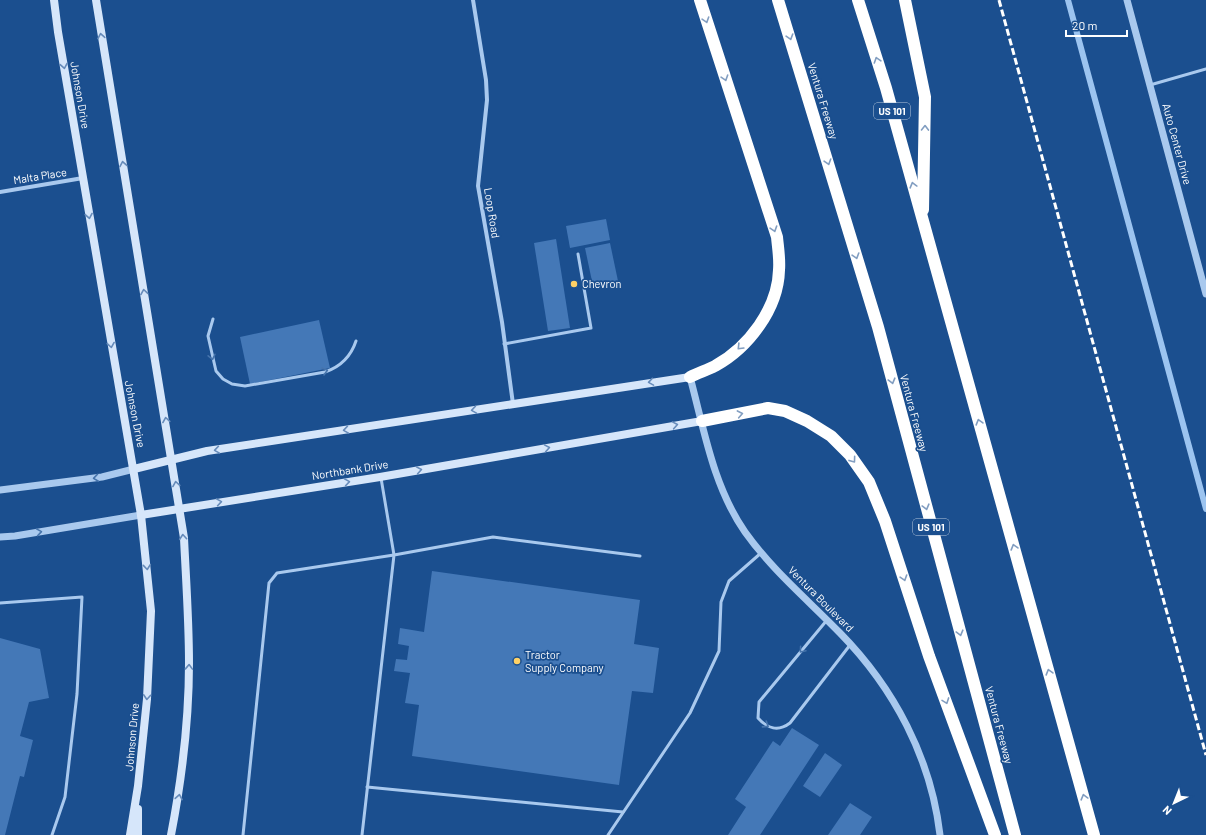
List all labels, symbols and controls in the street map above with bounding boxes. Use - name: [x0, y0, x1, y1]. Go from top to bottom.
- scale bar: [1066, 12, 1127, 38]
- one-way arrow: [702, 17, 710, 24]
- text: 20 m: [1072, 18, 1098, 32]
- one-way arrow: [97, 33, 106, 39]
- one-way arrow: [785, 34, 794, 41]
- one-way arrow: [873, 57, 882, 64]
- street label: Johnson Drive: [68, 60, 93, 130]
- street label: Ventura Freeway: [806, 61, 841, 141]
- one-way arrow: [59, 63, 68, 69]
- one-way arrow: [720, 74, 729, 81]
- street label: Auto Center Drive: [1160, 102, 1195, 186]
- road number: US 101: [874, 103, 910, 119]
- one-way arrow: [921, 125, 929, 131]
- one-way arrow: [823, 158, 832, 165]
- one-way arrow: [119, 161, 128, 167]
- street label: Malta Place: [12, 165, 68, 186]
- one-way arrow: [909, 182, 918, 189]
- street label: Loop Road: [482, 187, 503, 239]
- one-way arrow: [84, 213, 93, 220]
- one-way arrow: [769, 226, 778, 233]
- one-way arrow: [852, 253, 860, 260]
- place label: Chevron: [582, 277, 621, 290]
- marker: Chevron: [569, 279, 579, 289]
- one-way arrow: [141, 289, 149, 295]
- one-way arrow: [106, 341, 115, 348]
- one-way arrow: [737, 342, 745, 350]
- one-way arrow: [208, 354, 216, 361]
- one-way arrow: [322, 368, 329, 376]
- street label: Ventura Freeway: [898, 373, 931, 453]
- one-way arrow: [648, 378, 654, 386]
- one-way arrow: [887, 378, 896, 385]
- street label: Johnson Drive: [123, 379, 148, 449]
- one-way arrow: [471, 405, 477, 414]
- one-way arrow: [737, 410, 743, 418]
- one-way arrow: [162, 417, 171, 423]
- one-way arrow: [975, 419, 984, 426]
- one-way arrow: [672, 422, 678, 430]
- one-way arrow: [343, 425, 349, 434]
- one-way arrow: [544, 444, 550, 453]
- one-way arrow: [214, 445, 220, 454]
- one-way arrow: [848, 455, 855, 462]
- street label: Northbank Drive: [311, 457, 389, 482]
- one-way arrow: [416, 466, 422, 475]
- one-way arrow: [92, 473, 99, 482]
- one-way arrow: [344, 478, 350, 487]
- one-way arrow: [172, 481, 181, 487]
- one-way arrow: [216, 498, 222, 507]
- one-way arrow: [921, 504, 929, 510]
- road number: US 101: [913, 519, 949, 535]
- one-way arrow: [36, 528, 42, 537]
- one-way arrow: [179, 534, 188, 540]
- one-way arrow: [1010, 544, 1019, 551]
- street label: Ventura Boulevard: [786, 563, 857, 634]
- one-way arrow: [142, 564, 151, 570]
- one-way arrow: [899, 575, 908, 582]
- one-way arrow: [955, 629, 963, 636]
- one-way arrow: [800, 645, 807, 653]
- place label: Tractor Supply Company: [525, 648, 604, 674]
- marker: Tractor Supply Company: [512, 656, 522, 666]
- one-way arrow: [185, 664, 193, 670]
- one-way arrow: [1045, 669, 1054, 676]
- street label: Ventura Freeway: [983, 685, 1016, 765]
- one-way arrow: [142, 694, 151, 700]
- one-way arrow: [941, 698, 950, 705]
- street label: Johnson Drive: [122, 702, 141, 771]
- one-way arrow: [762, 720, 769, 727]
- north arrow: [1154, 783, 1194, 823]
- one-way arrow: [174, 794, 182, 800]
- one-way arrow: [1080, 794, 1089, 801]
- text: N: [1160, 803, 1174, 818]

